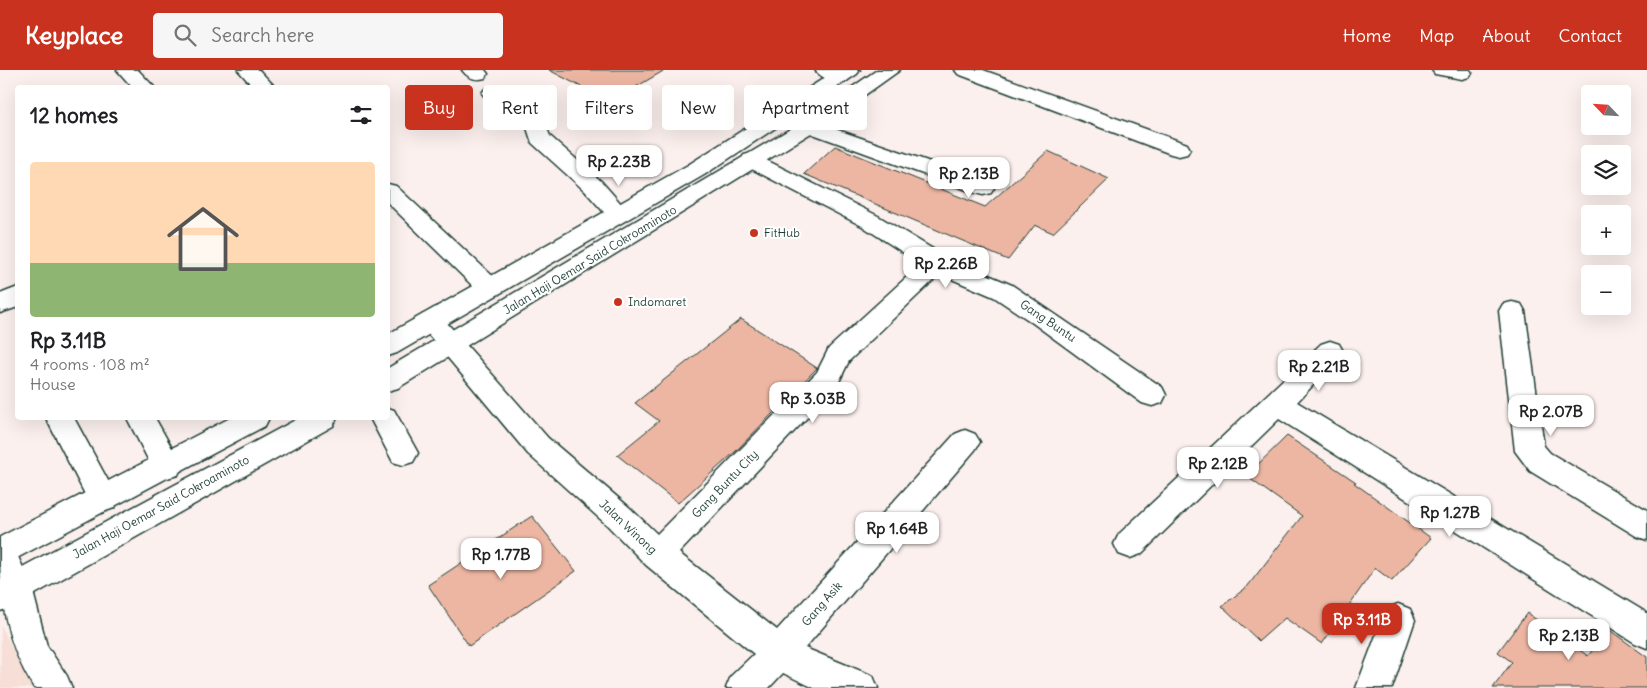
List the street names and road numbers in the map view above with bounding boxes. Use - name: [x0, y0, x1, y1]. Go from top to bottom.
- street label: Jalan Haji Oemar Said Cokroaminoto: [500, 202, 679, 317]
- street label: Gang Buntu: [1017, 296, 1079, 345]
- street label: Gang Buntu City: [688, 446, 761, 521]
- street label: Jalan Haji Oemar Said Cokroaminoto: [70, 451, 252, 562]
- street label: Jalan Winong: [596, 496, 660, 557]
- street label: Gang Asik: [798, 578, 845, 629]

